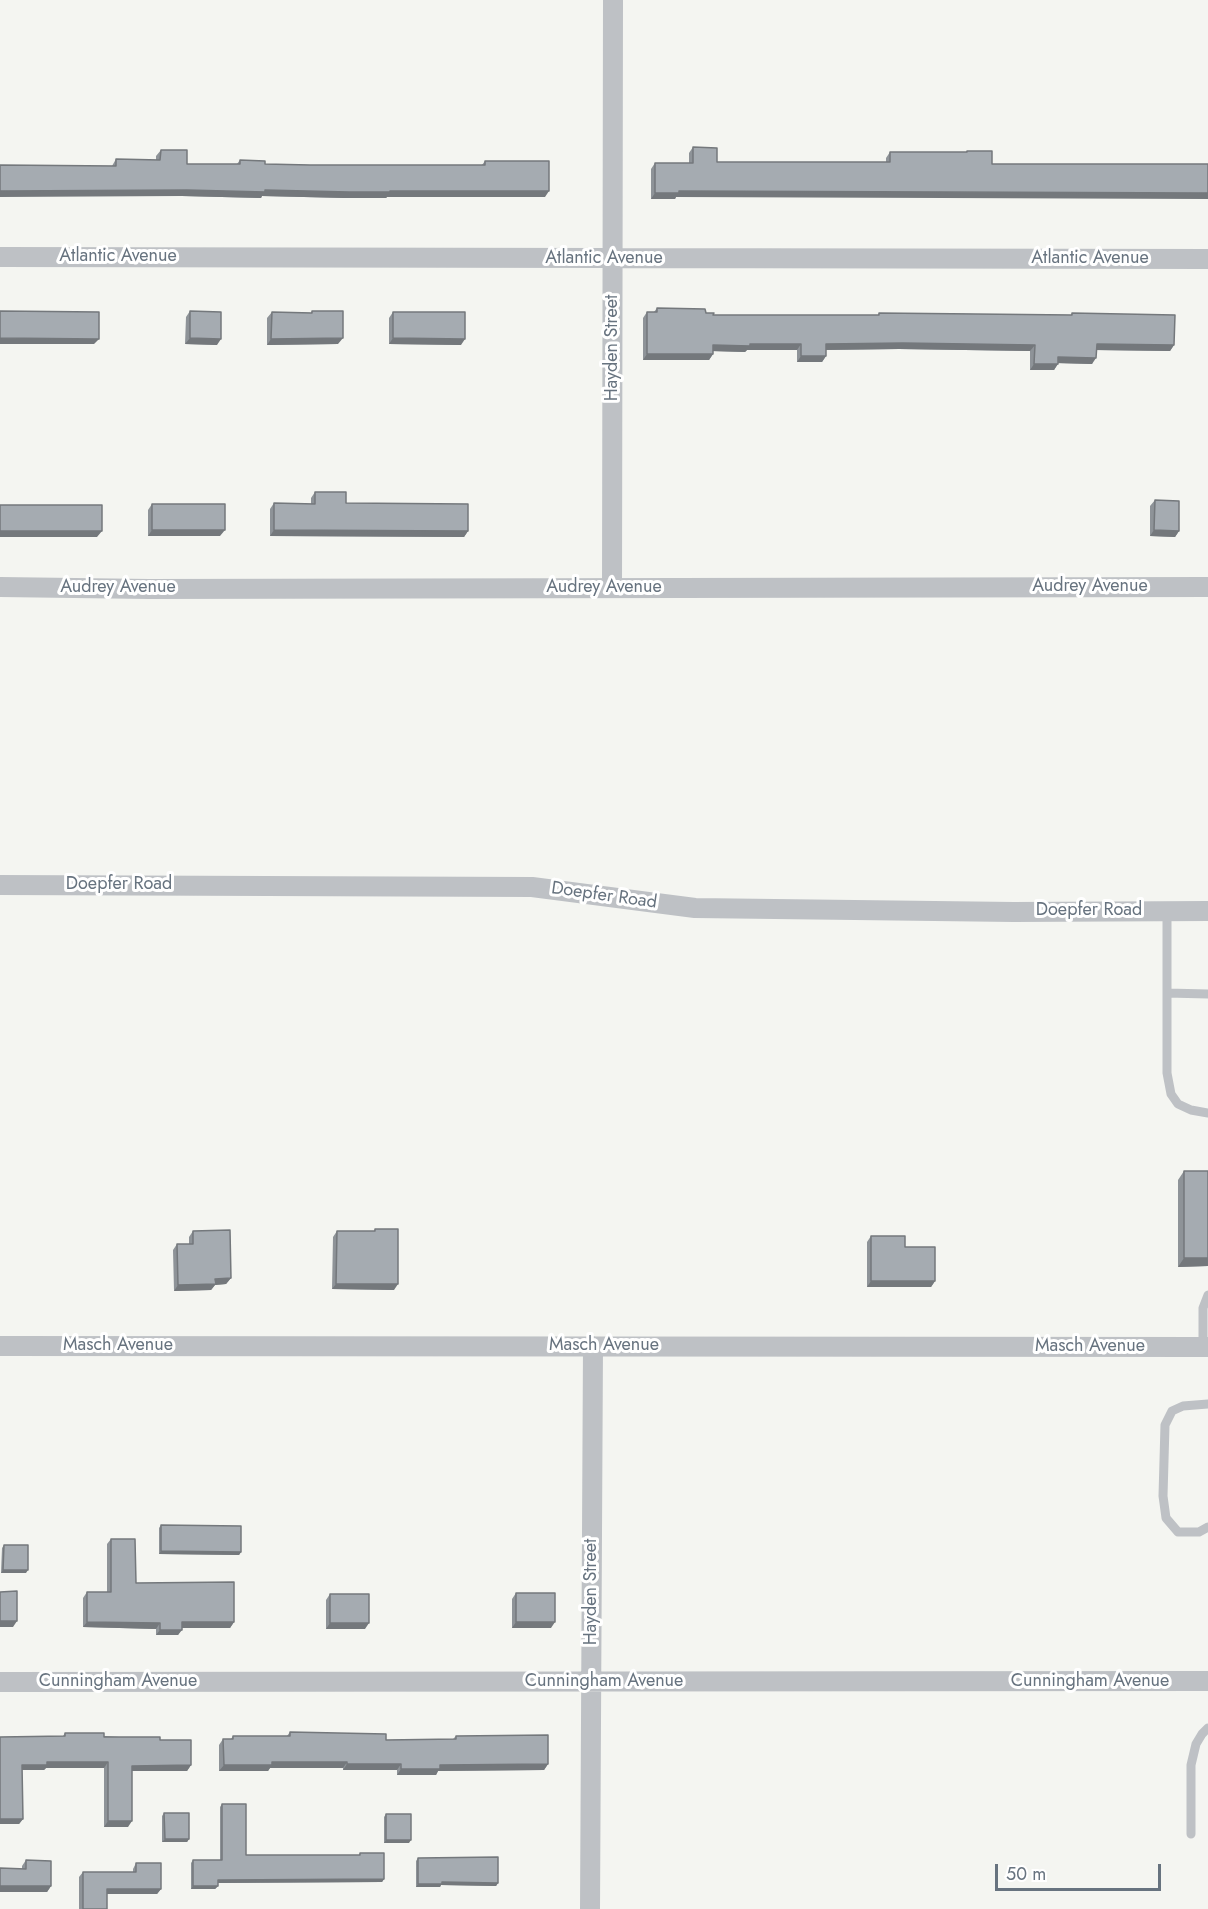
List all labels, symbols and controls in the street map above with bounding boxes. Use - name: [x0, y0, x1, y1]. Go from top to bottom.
- street label: Atlantic Avenue: [59, 246, 177, 268]
- street label: Atlantic Avenue: [545, 248, 663, 270]
- street label: Atlantic Avenue: [1031, 248, 1149, 270]
- street label: Hayden Street: [602, 295, 624, 401]
- street label: Audrey Avenue: [1032, 576, 1148, 598]
- street label: Audrey Avenue: [60, 577, 176, 599]
- street label: Audrey Avenue: [546, 577, 662, 599]
- street label: Doepfer Road: [66, 874, 172, 896]
- street label: Doepfer Road: [550, 878, 658, 914]
- street label: Doepfer Road: [1036, 900, 1142, 922]
- street label: Masch Avenue: [63, 1335, 173, 1357]
- street label: Masch Avenue: [549, 1335, 659, 1357]
- street label: Masch Avenue: [1035, 1336, 1145, 1358]
- street label: Hayden Street: [581, 1539, 603, 1645]
- street label: Cunningham Avenue: [39, 1671, 197, 1693]
- street label: Cunningham Avenue: [525, 1671, 683, 1693]
- street label: Cunningham Avenue: [1011, 1671, 1169, 1693]
- scale bar: [998, 1852, 1164, 1890]
- text: 50 m: [1006, 1861, 1046, 1887]

